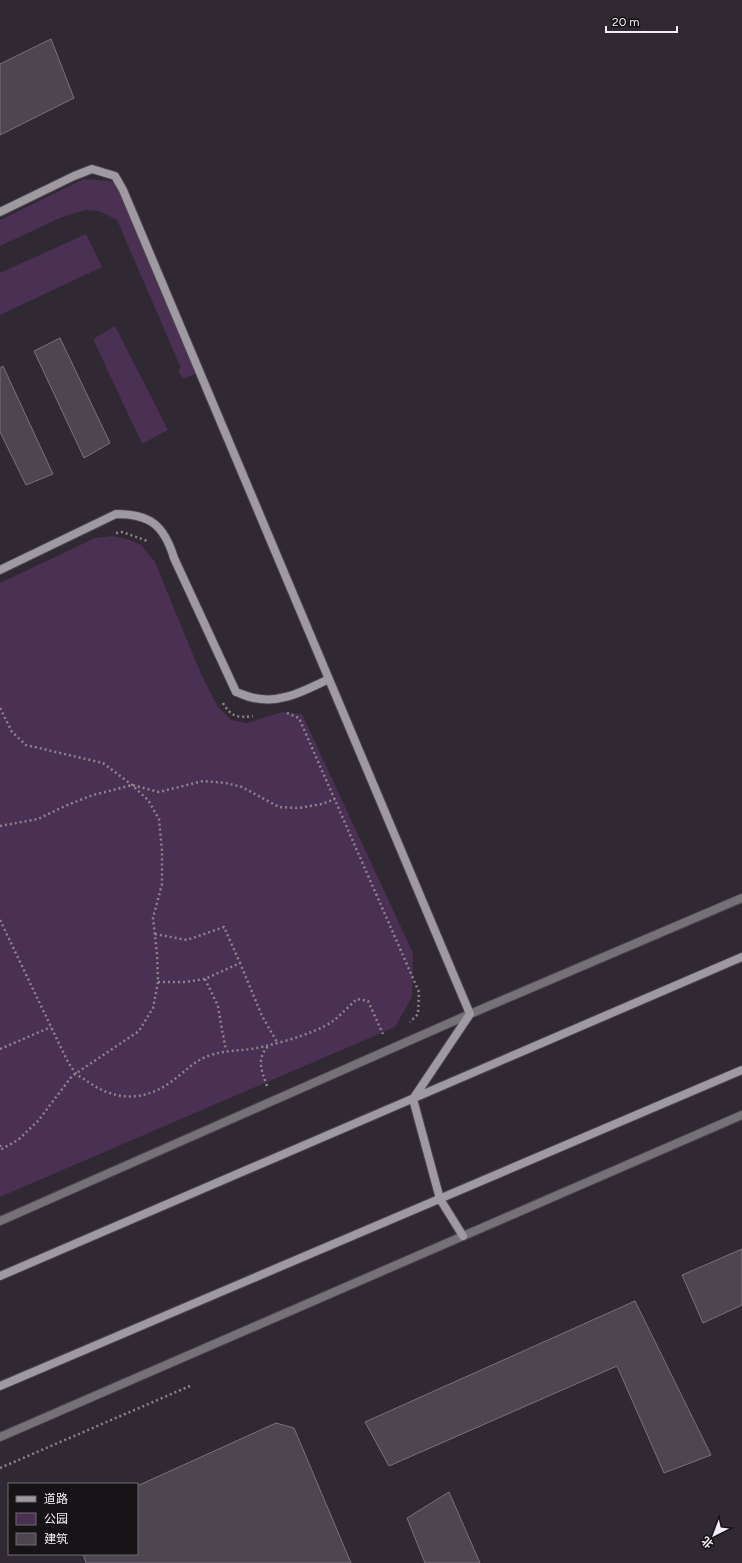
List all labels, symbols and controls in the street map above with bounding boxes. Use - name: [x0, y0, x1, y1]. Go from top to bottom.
- scale bar: [606, 8, 677, 34]
- text: 20 m: [612, 15, 640, 29]
- legend: [8, 1483, 138, 1555]
- text: 道路: [44, 1492, 68, 1506]
- text: 公园: [44, 1512, 68, 1526]
- north arrow: [694, 1515, 734, 1555]
- text: 建筑: [44, 1532, 68, 1546]
- text: 北: [699, 1534, 716, 1551]

